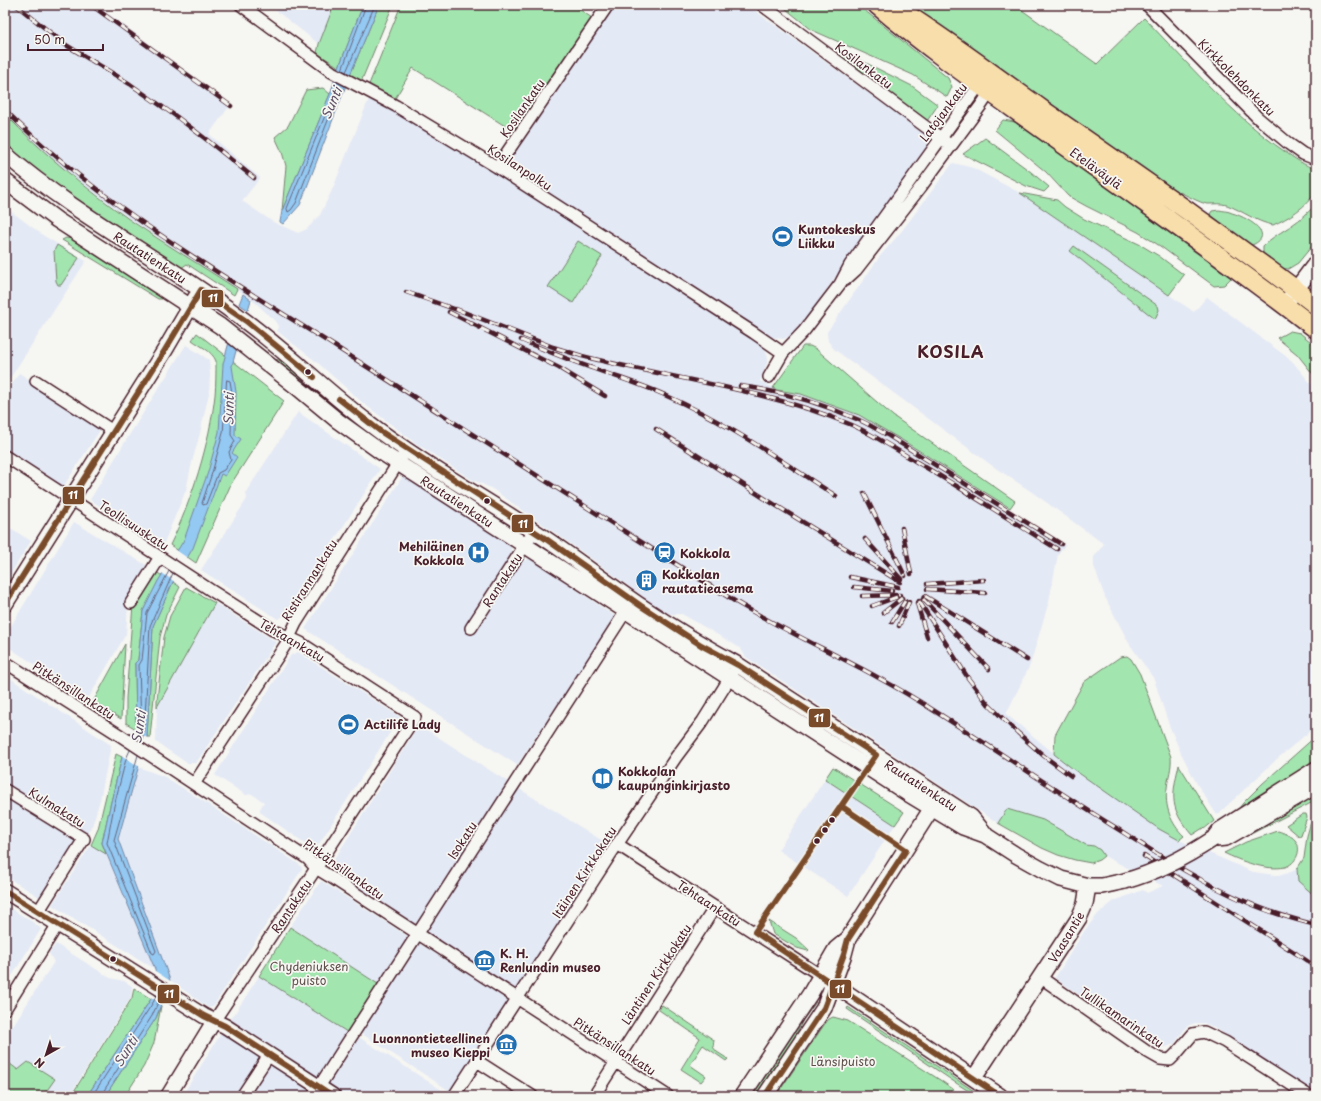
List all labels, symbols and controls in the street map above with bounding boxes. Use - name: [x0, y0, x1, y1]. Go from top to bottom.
- scale bar: [28, 26, 103, 52]
- text: 50 m: [34, 30, 65, 48]
- street label: Kirkkolehdonkatu: [1194, 34, 1280, 120]
- street label: Kosilankatu: [831, 37, 897, 93]
- street label: Kosilankatu: [495, 75, 549, 141]
- street label: Latojankatu: [915, 79, 971, 145]
- water label: Sunti: [316, 82, 347, 122]
- street label: Kosilanpolku: [484, 139, 556, 195]
- street label: Eteläväylä: [1066, 143, 1126, 193]
- place label: Kuntokeskus Liikku: [798, 220, 876, 252]
- sports icon: Kuntokeskus Liikku: [769, 223, 795, 249]
- street label: Rautatienkatu: [110, 227, 190, 287]
- line badge: 11: [201, 289, 224, 308]
- text: 11: [208, 289, 218, 306]
- district label: KOSILA: [917, 339, 985, 363]
- unlabelled marker: [303, 367, 313, 377]
- water label: Sunti: [218, 390, 238, 426]
- street label: Rautatienkatu: [417, 471, 497, 531]
- line badge: 11: [62, 486, 85, 505]
- text: 11: [68, 486, 78, 503]
- street label: Teollisuuskatu: [95, 496, 173, 554]
- unlabelled marker: [482, 496, 492, 506]
- line badge: 11: [511, 514, 534, 533]
- text: 11: [518, 515, 528, 532]
- street label: Ristirannankatu: [277, 536, 341, 624]
- place label: Mehiläinen Kokkola: [399, 537, 464, 569]
- hospital icon: Mehiläinen Kokkola: [466, 540, 492, 566]
- station icon: Kokkola: [651, 540, 677, 566]
- place label: Kokkola: [680, 544, 730, 562]
- street label: Rantakatu: [478, 549, 526, 611]
- place label: Kokkolan rautatieasema: [662, 565, 753, 597]
- building icon: Kokkolan rautatieasema: [633, 568, 659, 594]
- street label: Tehtaankatu: [256, 614, 328, 666]
- street label: Pitkänsillankatu: [29, 657, 119, 723]
- water label: Sunti: [126, 707, 150, 745]
- line badge: 11: [808, 708, 831, 728]
- text: 11: [814, 709, 824, 726]
- sports icon: Actilife Lady: [335, 711, 361, 737]
- place label: Actilife Lady: [363, 715, 441, 733]
- street label: Rautatienkatu: [881, 755, 961, 815]
- place label: Kokkolan kaupunginkirjasto: [618, 762, 730, 794]
- library icon: Kokkolan kaupunginkirjasto: [590, 765, 616, 791]
- street label: Kulmakatu: [25, 783, 89, 831]
- unlabelled marker: [827, 815, 837, 825]
- street label: Isokatu: [443, 817, 481, 863]
- street label: Itäinen Kirkkokatu: [548, 823, 620, 921]
- unlabelled marker: [820, 825, 830, 835]
- street label: Pitkänsillankatu: [300, 834, 388, 904]
- unlabelled marker: [812, 836, 822, 846]
- street label: Rantakatu: [266, 876, 316, 936]
- street label: Tehtaankatu: [673, 876, 745, 930]
- street label: Vaasantie: [1044, 908, 1088, 966]
- street label: Läntinen Kirkkokatu: [617, 920, 695, 1028]
- place label: K. H. Renlundin museo: [500, 944, 601, 976]
- museum icon: K. H. Renlundin museo: [472, 947, 498, 973]
- unlabelled marker: [108, 954, 118, 964]
- park label: Chydeniuksen puisto: [269, 957, 349, 989]
- line badge: 11: [829, 979, 852, 999]
- text: 11: [835, 980, 845, 997]
- street label: Tullikamarinkatu: [1076, 982, 1168, 1052]
- line badge: 11: [157, 984, 180, 1004]
- text: 11: [164, 985, 174, 1002]
- street label: Pitkänsillankatu: [570, 1013, 660, 1079]
- place label: Luonnontieteellinen museo Kieppi: [373, 1029, 491, 1061]
- water label: Sunti: [108, 1030, 143, 1070]
- museum icon: Luonnontieteellinen museo Kieppi: [493, 1032, 519, 1058]
- north arrow: [26, 1035, 66, 1075]
- park label: Länsipuisto: [811, 1052, 876, 1070]
- text: N: [30, 1054, 48, 1073]

